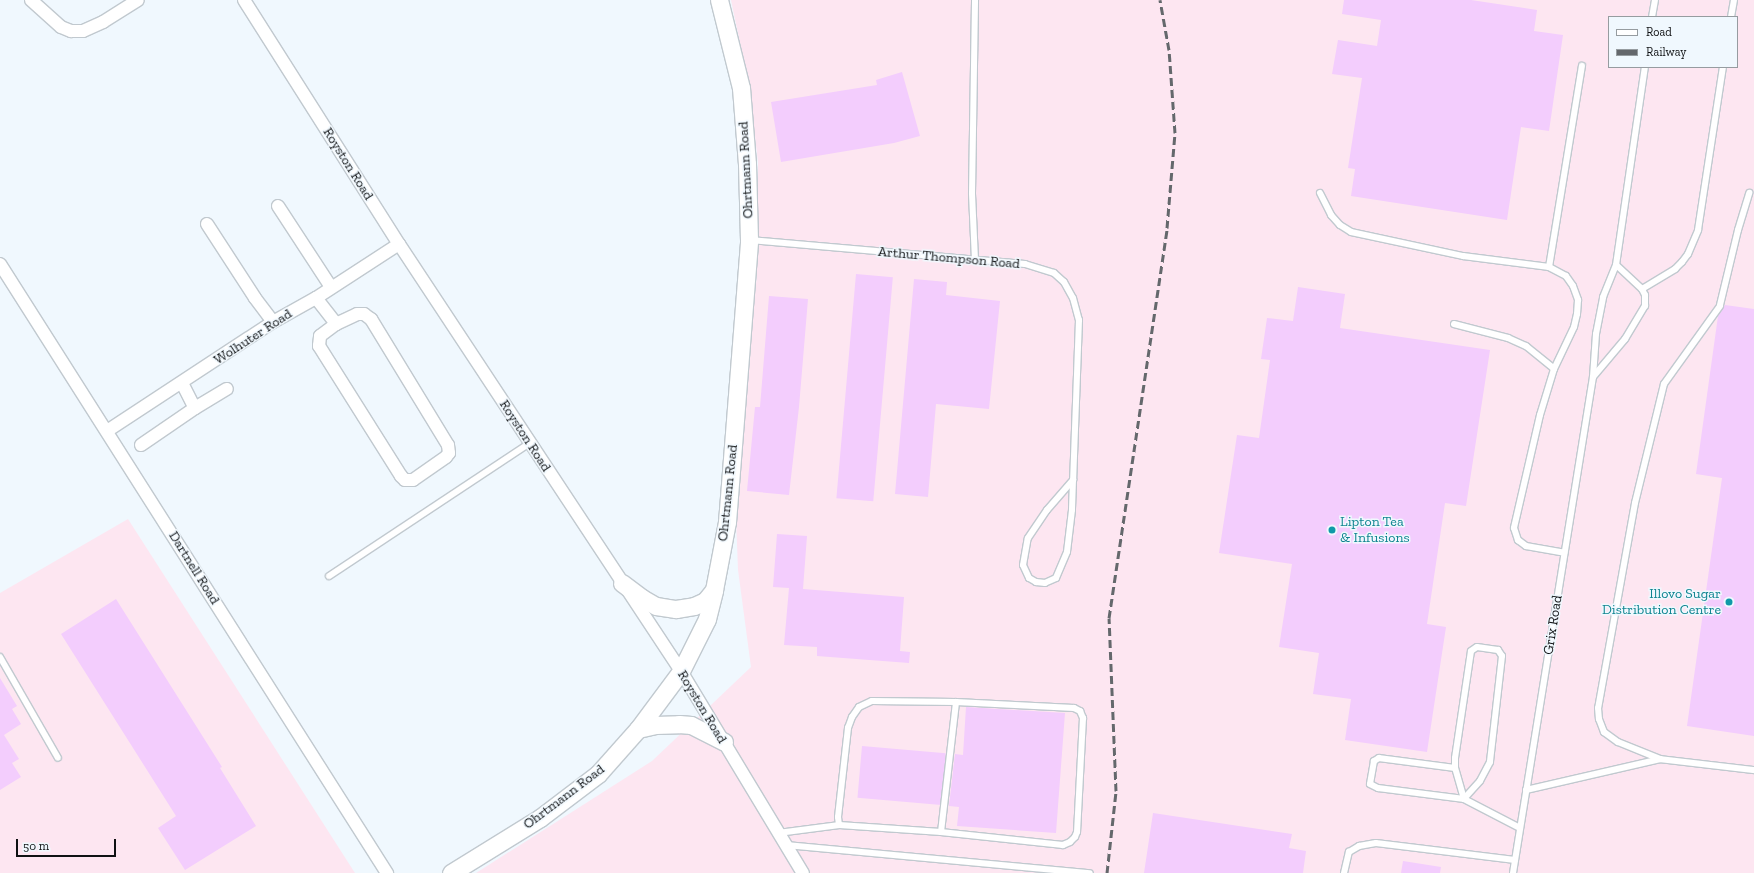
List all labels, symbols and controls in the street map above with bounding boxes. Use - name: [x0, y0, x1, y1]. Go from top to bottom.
- legend: [1608, 16, 1738, 68]
- text: Road: [1646, 25, 1672, 39]
- text: Railway: [1646, 45, 1687, 59]
- street label: Ohrtmann Road: [735, 121, 757, 219]
- street label: Royston Road: [319, 125, 377, 203]
- street label: Arthur Thompson Road: [877, 243, 1021, 273]
- street label: Wolhuter Road: [211, 305, 295, 369]
- street label: Royston Road: [496, 397, 554, 475]
- street label: Ohrtmann Road: [715, 444, 741, 542]
- place label: Lipton Tea & Infusions: [1340, 514, 1410, 546]
- marker: Lipton Tea & Infusions: [1327, 525, 1337, 535]
- street label: Dartnell Road: [165, 528, 223, 608]
- place label: Illovo Sugar Distribution Centre: [1602, 586, 1721, 618]
- street label: Grix Road: [1540, 594, 1566, 656]
- marker: Illovo Sugar Distribution Centre: [1724, 597, 1734, 607]
- street label: Royston Road: [674, 667, 730, 747]
- street label: Ohrtmann Road: [520, 761, 608, 833]
- scale bar: [18, 831, 118, 857]
- text: 50 m: [23, 839, 49, 853]

